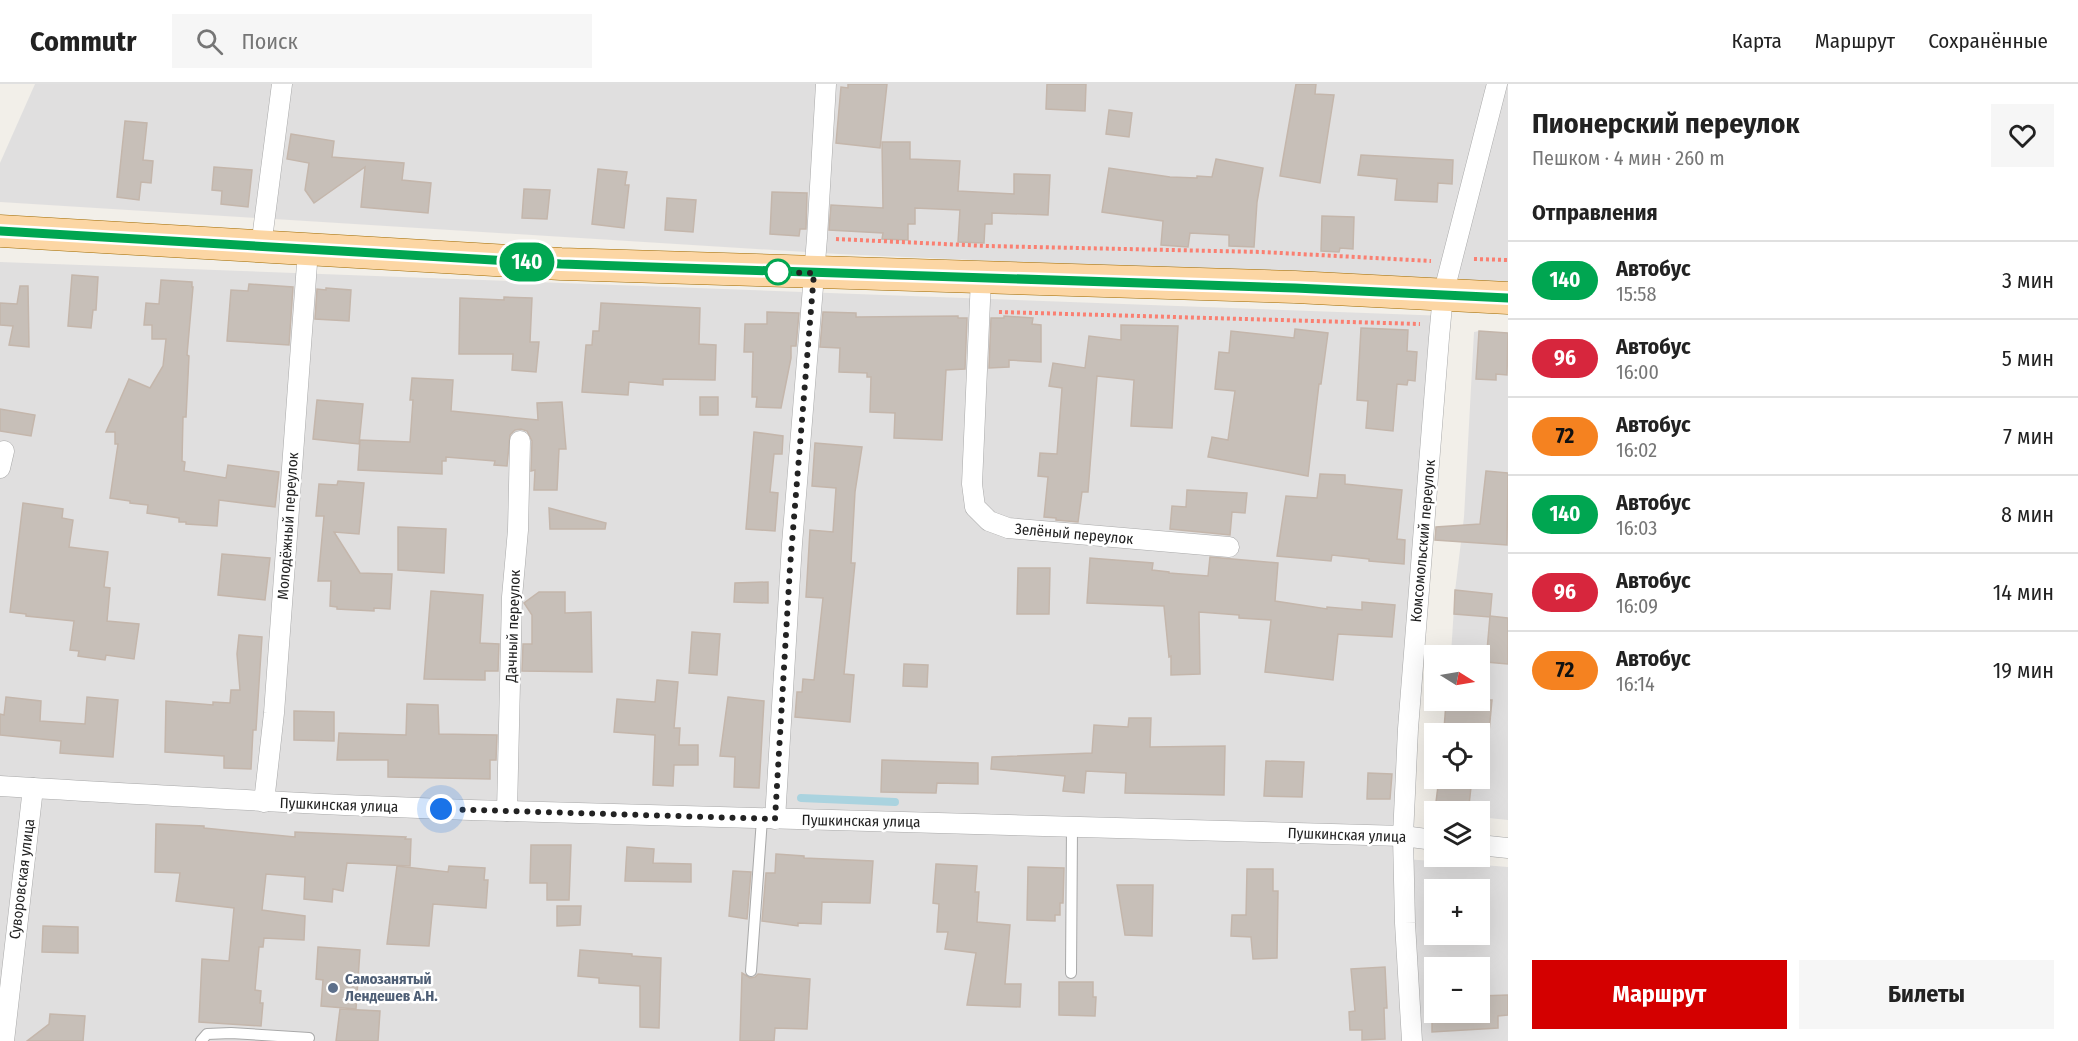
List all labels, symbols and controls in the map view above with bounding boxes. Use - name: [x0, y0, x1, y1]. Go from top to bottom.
- search box: [172, 14, 592, 68]
- text: Commutr: [30, 25, 136, 58]
- icon: search: [193, 25, 226, 58]
- text: Поиск: [241, 28, 298, 55]
- text: Карта: [1732, 28, 1782, 54]
- text: Маршрут: [1815, 28, 1895, 54]
- text: Сохранённые: [1928, 28, 2048, 54]
- button: heart: [1991, 104, 2054, 167]
- text: Пионерский переулок: [1532, 107, 1799, 140]
- text: Пешком · 4 мин · 260 m: [1532, 146, 1725, 170]
- text: Отправления: [1532, 199, 1658, 226]
- line badge: 140: [492, 242, 562, 282]
- text: 140: [511, 249, 543, 275]
- text: Автобус: [1616, 255, 1691, 282]
- unlabelled marker: [765, 259, 791, 285]
- text: 140: [1549, 267, 1581, 293]
- text: 3 мин: [2002, 267, 2054, 294]
- text: 15:58: [1616, 282, 1656, 306]
- text: Автобус: [1616, 333, 1691, 360]
- text: 96: [1554, 345, 1576, 371]
- text: 5 мин: [2002, 345, 2054, 372]
- text: 16:00: [1616, 360, 1659, 384]
- text: Автобус: [1616, 411, 1691, 438]
- text: 72: [1556, 423, 1574, 449]
- text: 7 мин: [2003, 423, 2054, 450]
- text: 16:02: [1616, 438, 1657, 462]
- street label: Молодёжный переулок: [274, 452, 302, 600]
- street label: Комсомольский переулок: [1407, 459, 1439, 623]
- text: Автобус: [1616, 489, 1691, 516]
- text: 140: [1549, 501, 1581, 527]
- text: 8 мин: [2001, 501, 2054, 528]
- text: 16:03: [1616, 516, 1657, 540]
- street label: Зелёный переулок: [1014, 520, 1134, 548]
- text: Автобус: [1616, 567, 1691, 594]
- street label: Дачный переулок: [502, 569, 524, 684]
- text: 96: [1554, 579, 1576, 605]
- text: 14 мин: [1993, 579, 2054, 606]
- text: 16:09: [1616, 594, 1658, 618]
- north arrow: [1424, 645, 1490, 711]
- map controls: [1424, 645, 1490, 1023]
- text: Автобус: [1616, 645, 1691, 672]
- text: 72: [1556, 657, 1574, 683]
- text: 19 мин: [1993, 657, 2054, 684]
- text: 16:14: [1616, 672, 1655, 696]
- button: locate: [1424, 723, 1490, 789]
- street label: Пушкинская улица: [279, 794, 399, 816]
- your location: [426, 794, 456, 824]
- button: layers: [1424, 801, 1490, 867]
- street label: Пушкинская улица: [802, 811, 920, 831]
- street label: Суворовская улица: [6, 818, 38, 940]
- street label: Пушкинская улица: [1287, 824, 1407, 846]
- button: +: [1424, 879, 1490, 945]
- button: −: [1424, 957, 1490, 1023]
- button: Маршрут: [1532, 960, 1787, 1029]
- button: Билеты: [1799, 960, 2054, 1029]
- place label: Самозанятый Лендешев А.Н.: [345, 970, 438, 1005]
- marker: Самозанятый Лендешев А.Н.: [326, 981, 340, 995]

